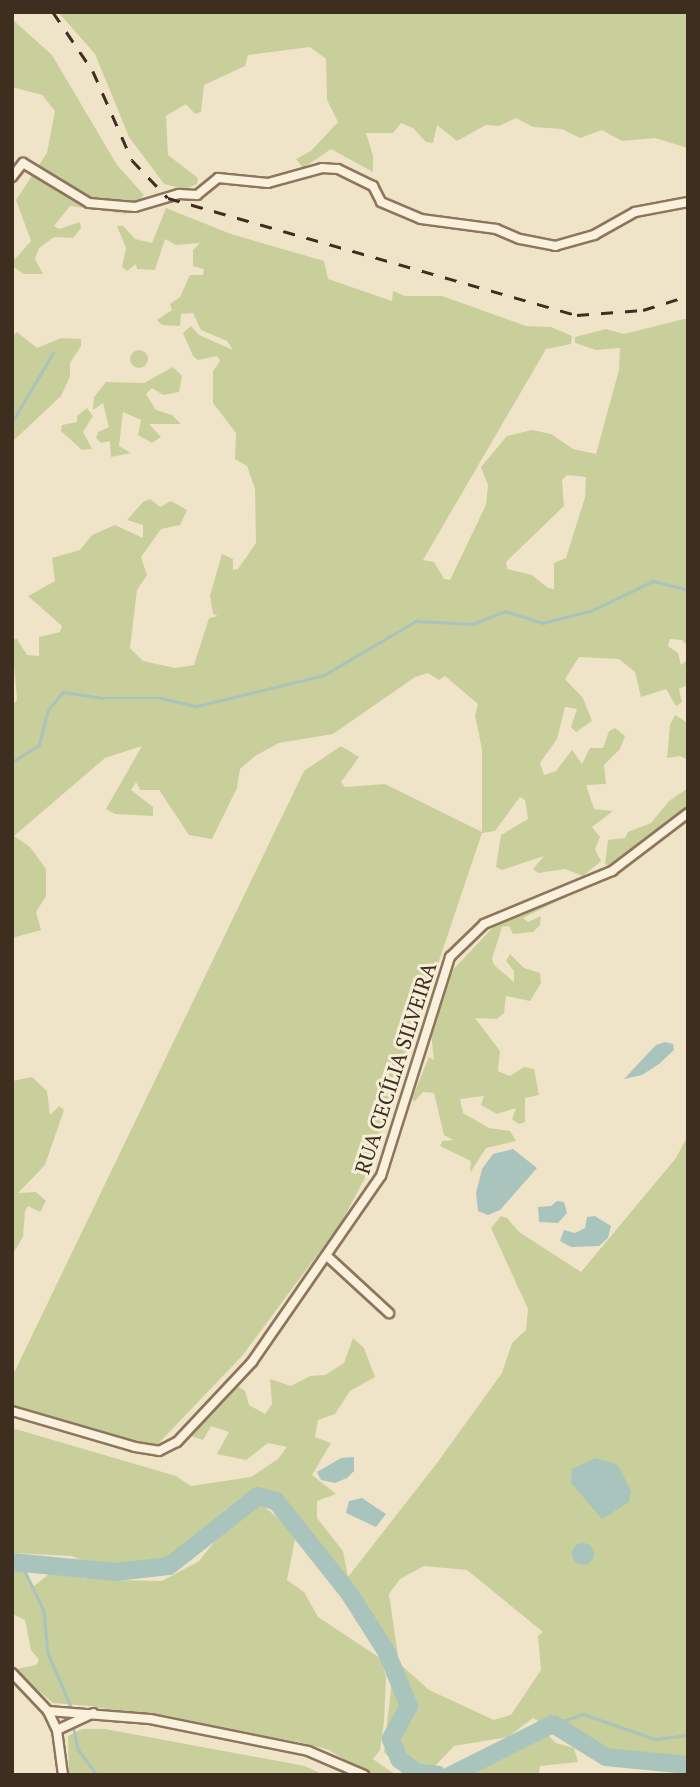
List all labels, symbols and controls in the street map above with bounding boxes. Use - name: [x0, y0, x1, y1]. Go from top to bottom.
- street label: RUA CECÍLIA SILVEIRA: [349, 959, 441, 1177]

